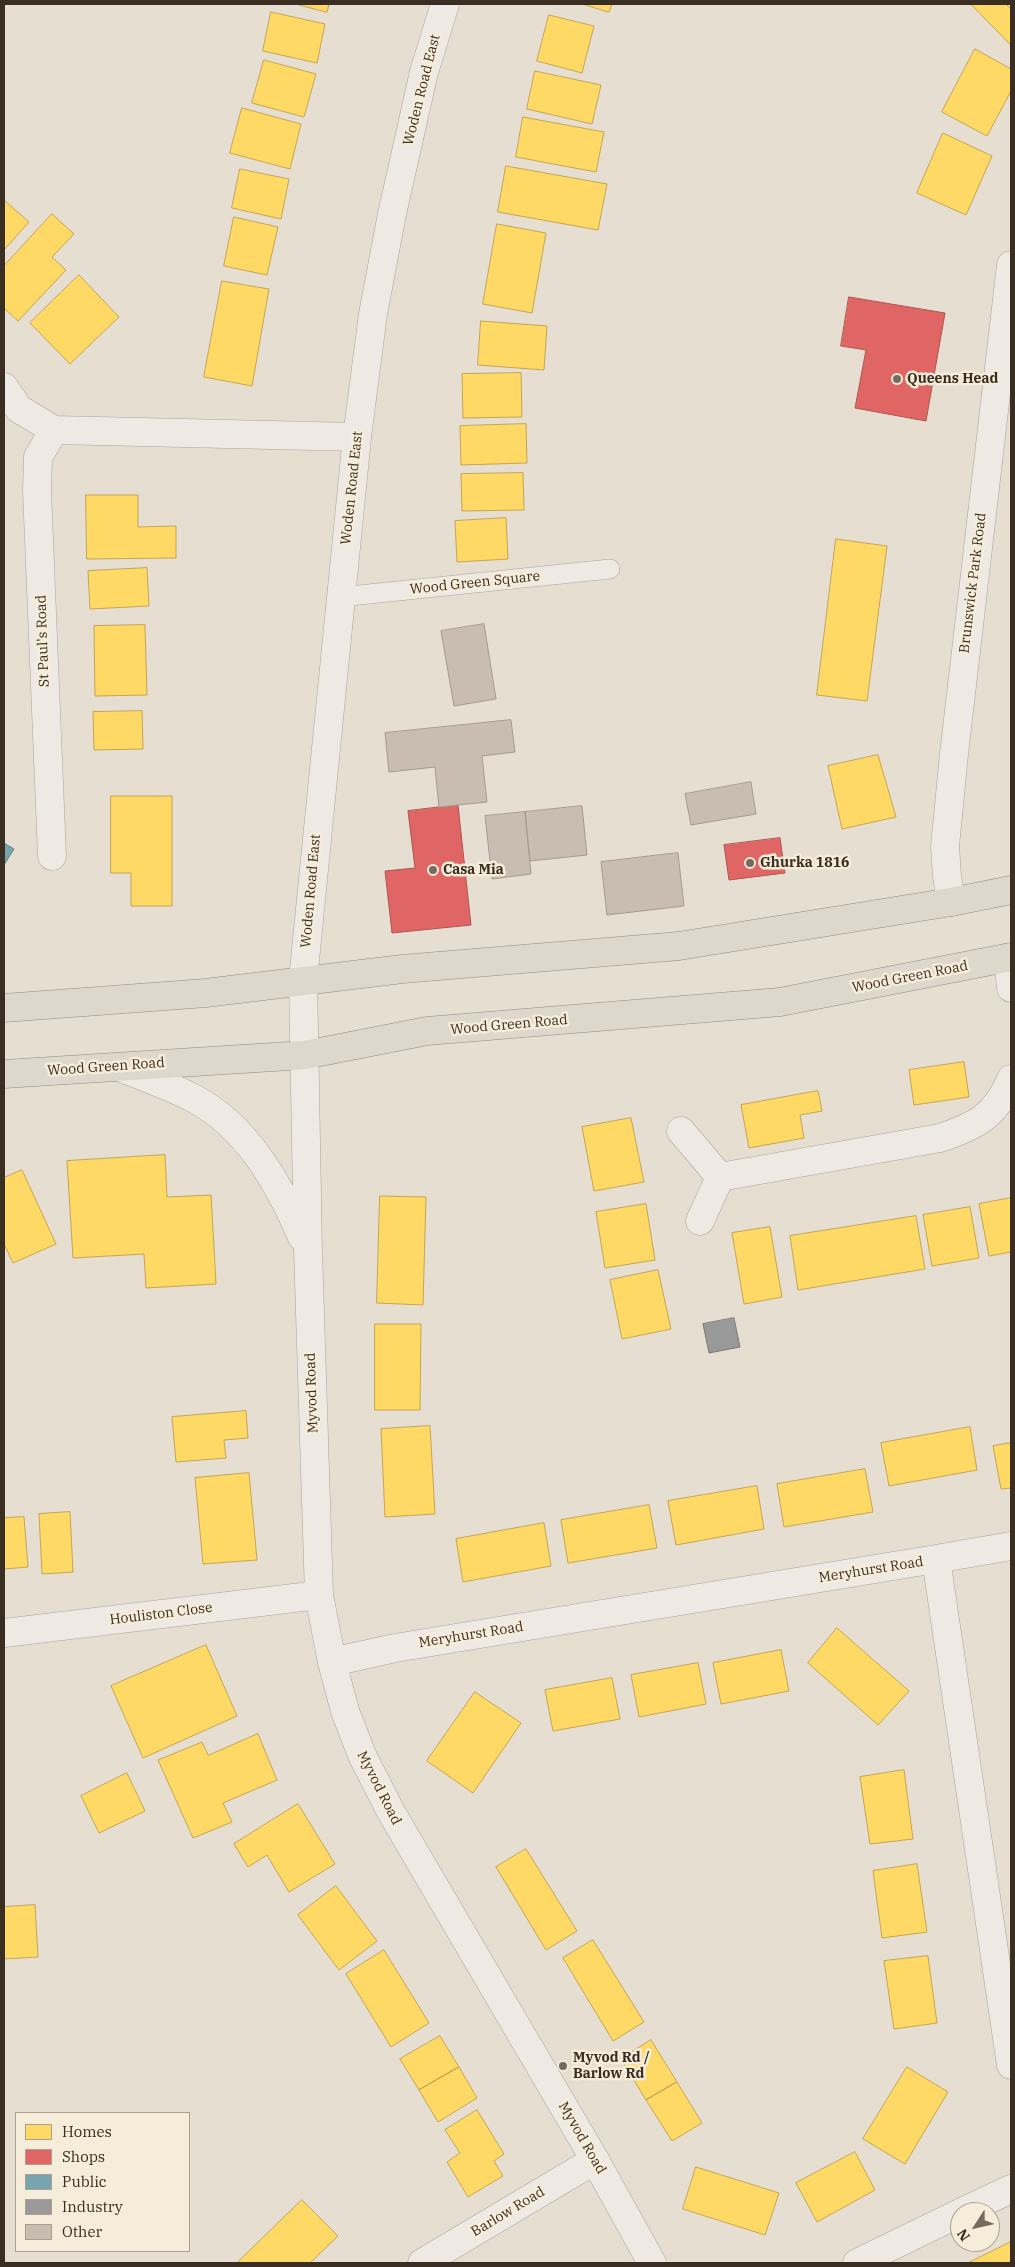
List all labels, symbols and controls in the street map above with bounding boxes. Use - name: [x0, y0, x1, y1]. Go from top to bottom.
- street label: Woden Road East: [400, 33, 444, 147]
- place label: Queens Head: [907, 371, 998, 387]
- marker: Queens Head: [891, 373, 903, 385]
- street label: Woden Road East: [338, 430, 366, 546]
- street label: Brunswick Park Road: [956, 512, 990, 654]
- street label: Wood Green Square: [409, 568, 541, 598]
- street label: St Paul's Road: [33, 595, 53, 687]
- street label: Woden Road East: [298, 833, 324, 949]
- place label: Ghurka 1816: [760, 855, 849, 871]
- marker: Ghurka 1816: [744, 857, 756, 869]
- place label: Casa Mia: [443, 862, 504, 878]
- marker: Casa Mia: [427, 864, 439, 876]
- street label: Wood Green Road: [851, 958, 969, 996]
- street label: Wood Green Road: [450, 1012, 568, 1038]
- street label: Wood Green Road: [47, 1055, 165, 1079]
- street label: Myvod Road: [302, 1352, 322, 1434]
- street label: Meryhurst Road: [817, 1553, 925, 1587]
- street label: Houliston Close: [109, 1599, 213, 1629]
- street label: Meryhurst Road: [417, 1618, 525, 1652]
- street label: Myvod Road: [353, 1748, 405, 1828]
- place label: Myvod Rd / Barlow Rd: [573, 2050, 650, 2082]
- marker: Myvod Rd / Barlow Rd: [557, 2060, 569, 2072]
- street label: Myvod Road: [555, 2099, 609, 2177]
- legend: [15, 2112, 190, 2252]
- text: Homes: [62, 2122, 112, 2141]
- text: Shops: [62, 2147, 105, 2166]
- text: Public: [62, 2172, 107, 2191]
- street label: Barlow Road: [468, 2183, 548, 2241]
- text: Industry: [62, 2197, 123, 2216]
- north arrow: [950, 2202, 1000, 2252]
- text: Other: [62, 2222, 102, 2241]
- text: N: [953, 2225, 974, 2245]

